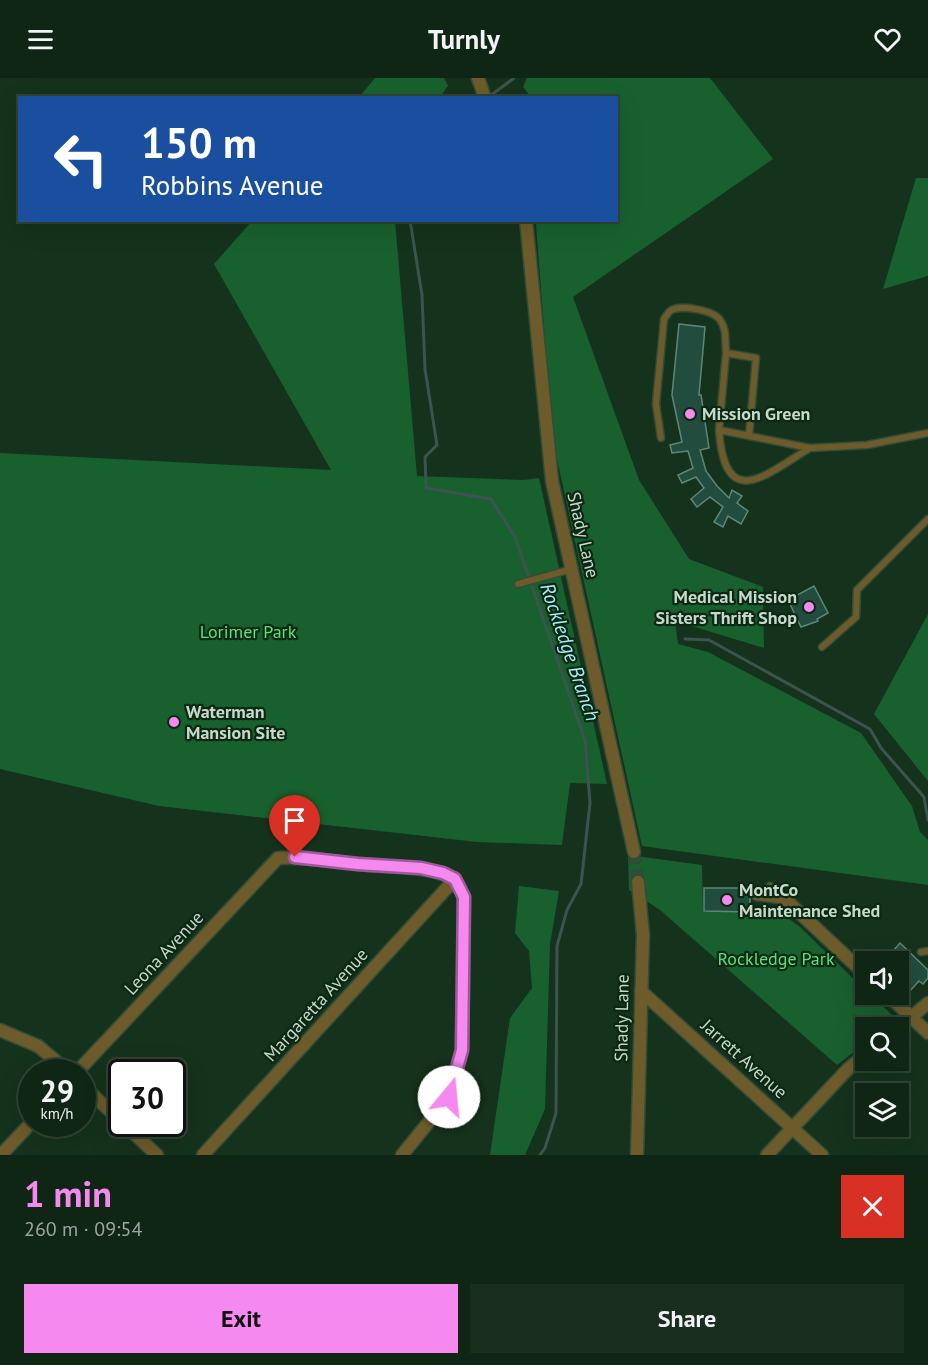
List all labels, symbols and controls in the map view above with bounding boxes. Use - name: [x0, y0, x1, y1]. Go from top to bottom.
- text: Turnly: [428, 22, 500, 56]
- icon: menu: [24, 23, 57, 56]
- icon: heart: [871, 23, 904, 56]
- text: 150 m: [141, 115, 257, 170]
- icon: left: [42, 120, 120, 198]
- text: Robbins Avenue: [141, 168, 323, 202]
- place label: Mission Green: [702, 402, 810, 425]
- marker: Mission Green: [683, 407, 697, 421]
- street label: Shady Lane: [562, 490, 605, 580]
- water label: Rockledge Branch: [534, 580, 606, 724]
- place label: Medical Mission Sisters Thrift Shop: [655, 585, 797, 629]
- marker: Medical Mission Sisters Thrift Shop: [802, 600, 816, 614]
- park label: Lorimer Park: [200, 620, 297, 643]
- place label: Waterman Mansion Site: [186, 700, 285, 744]
- marker: Waterman Mansion Site: [167, 715, 181, 729]
- pin: [269, 795, 320, 857]
- icon: arrive: [278, 804, 311, 837]
- place label: MontCo Maintenance Shed: [739, 878, 880, 922]
- marker: MontCo Maintenance Shed: [720, 893, 734, 907]
- street label: Leona Avenue: [119, 906, 208, 999]
- street label: Margaretta Avenue: [259, 943, 373, 1066]
- park label: Rockledge Park: [717, 947, 835, 970]
- map controls: [855, 951, 909, 1137]
- button: sound: [855, 951, 909, 1005]
- street label: Shady Lane: [609, 974, 634, 1062]
- street label: Jarrett Avenue: [696, 1013, 792, 1103]
- button: search: [855, 1017, 909, 1071]
- speed limit sign: 30: [108, 1059, 186, 1137]
- position arrow: [417, 1065, 481, 1129]
- text: 29: [40, 1071, 74, 1110]
- button: layers: [855, 1083, 909, 1137]
- text: km/h: [41, 1104, 73, 1123]
- text: 1 min: [24, 1170, 112, 1217]
- button: close: [841, 1175, 904, 1238]
- text: 260 m · 09:54: [24, 1216, 142, 1242]
- button: Exit: [24, 1284, 458, 1353]
- button: Share: [470, 1284, 904, 1353]

